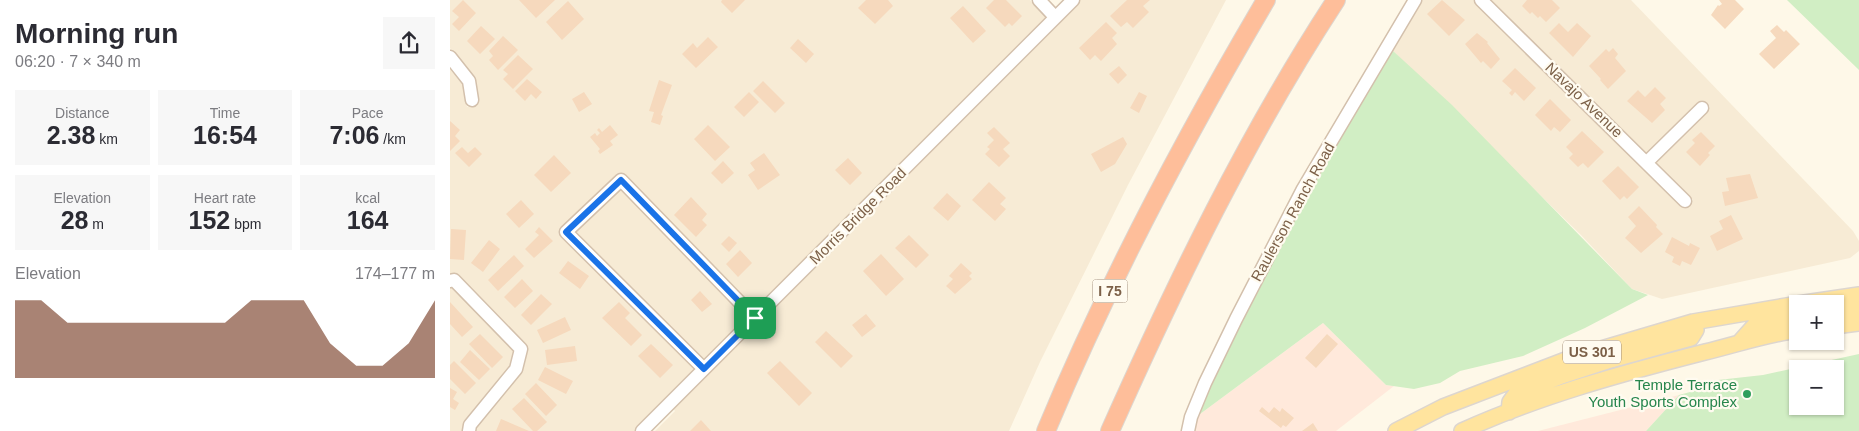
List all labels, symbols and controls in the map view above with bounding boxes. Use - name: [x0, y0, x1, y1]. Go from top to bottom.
- button: share: [383, 17, 435, 69]
- text: Morning run: [15, 18, 178, 49]
- text: 06:20 · 7 × 340 m: [15, 53, 141, 70]
- street label: Navajo Avenue: [1542, 59, 1626, 141]
- text: Distance: [55, 105, 110, 121]
- text: Time: [210, 105, 240, 121]
- text: Pace: [352, 105, 384, 121]
- text: 2.38: [47, 121, 95, 149]
- text: 16:54: [193, 121, 257, 149]
- text: 7:06: [329, 121, 379, 149]
- text: km: [95, 131, 118, 147]
- text: /km: [379, 131, 406, 147]
- street label: Raulerson Ranch Road: [1247, 139, 1338, 284]
- street label: Morris Bridge Road: [806, 164, 909, 267]
- text: Elevation: [54, 190, 111, 206]
- text: Heart rate: [194, 190, 256, 206]
- text: kcal: [355, 190, 380, 206]
- text: 28: [61, 206, 88, 234]
- text: 152: [189, 206, 230, 234]
- text: 164: [347, 206, 389, 234]
- text: m: [88, 216, 104, 232]
- text: bpm: [230, 216, 261, 232]
- text: Elevation: [15, 265, 81, 282]
- text: 174–177 m: [355, 265, 435, 282]
- road number: I 75: [1092, 280, 1128, 302]
- map controls: [1789, 295, 1844, 415]
- button: +: [1789, 295, 1844, 350]
- pin: [734, 297, 776, 339]
- icon: arrive: [741, 304, 769, 332]
- road number: US 301: [1563, 341, 1621, 364]
- button: −: [1789, 360, 1844, 415]
- place label: Temple Terrace Youth Sports Complex: [1588, 376, 1737, 410]
- marker: Temple Terrace Youth Sports Complex: [1741, 388, 1753, 400]

